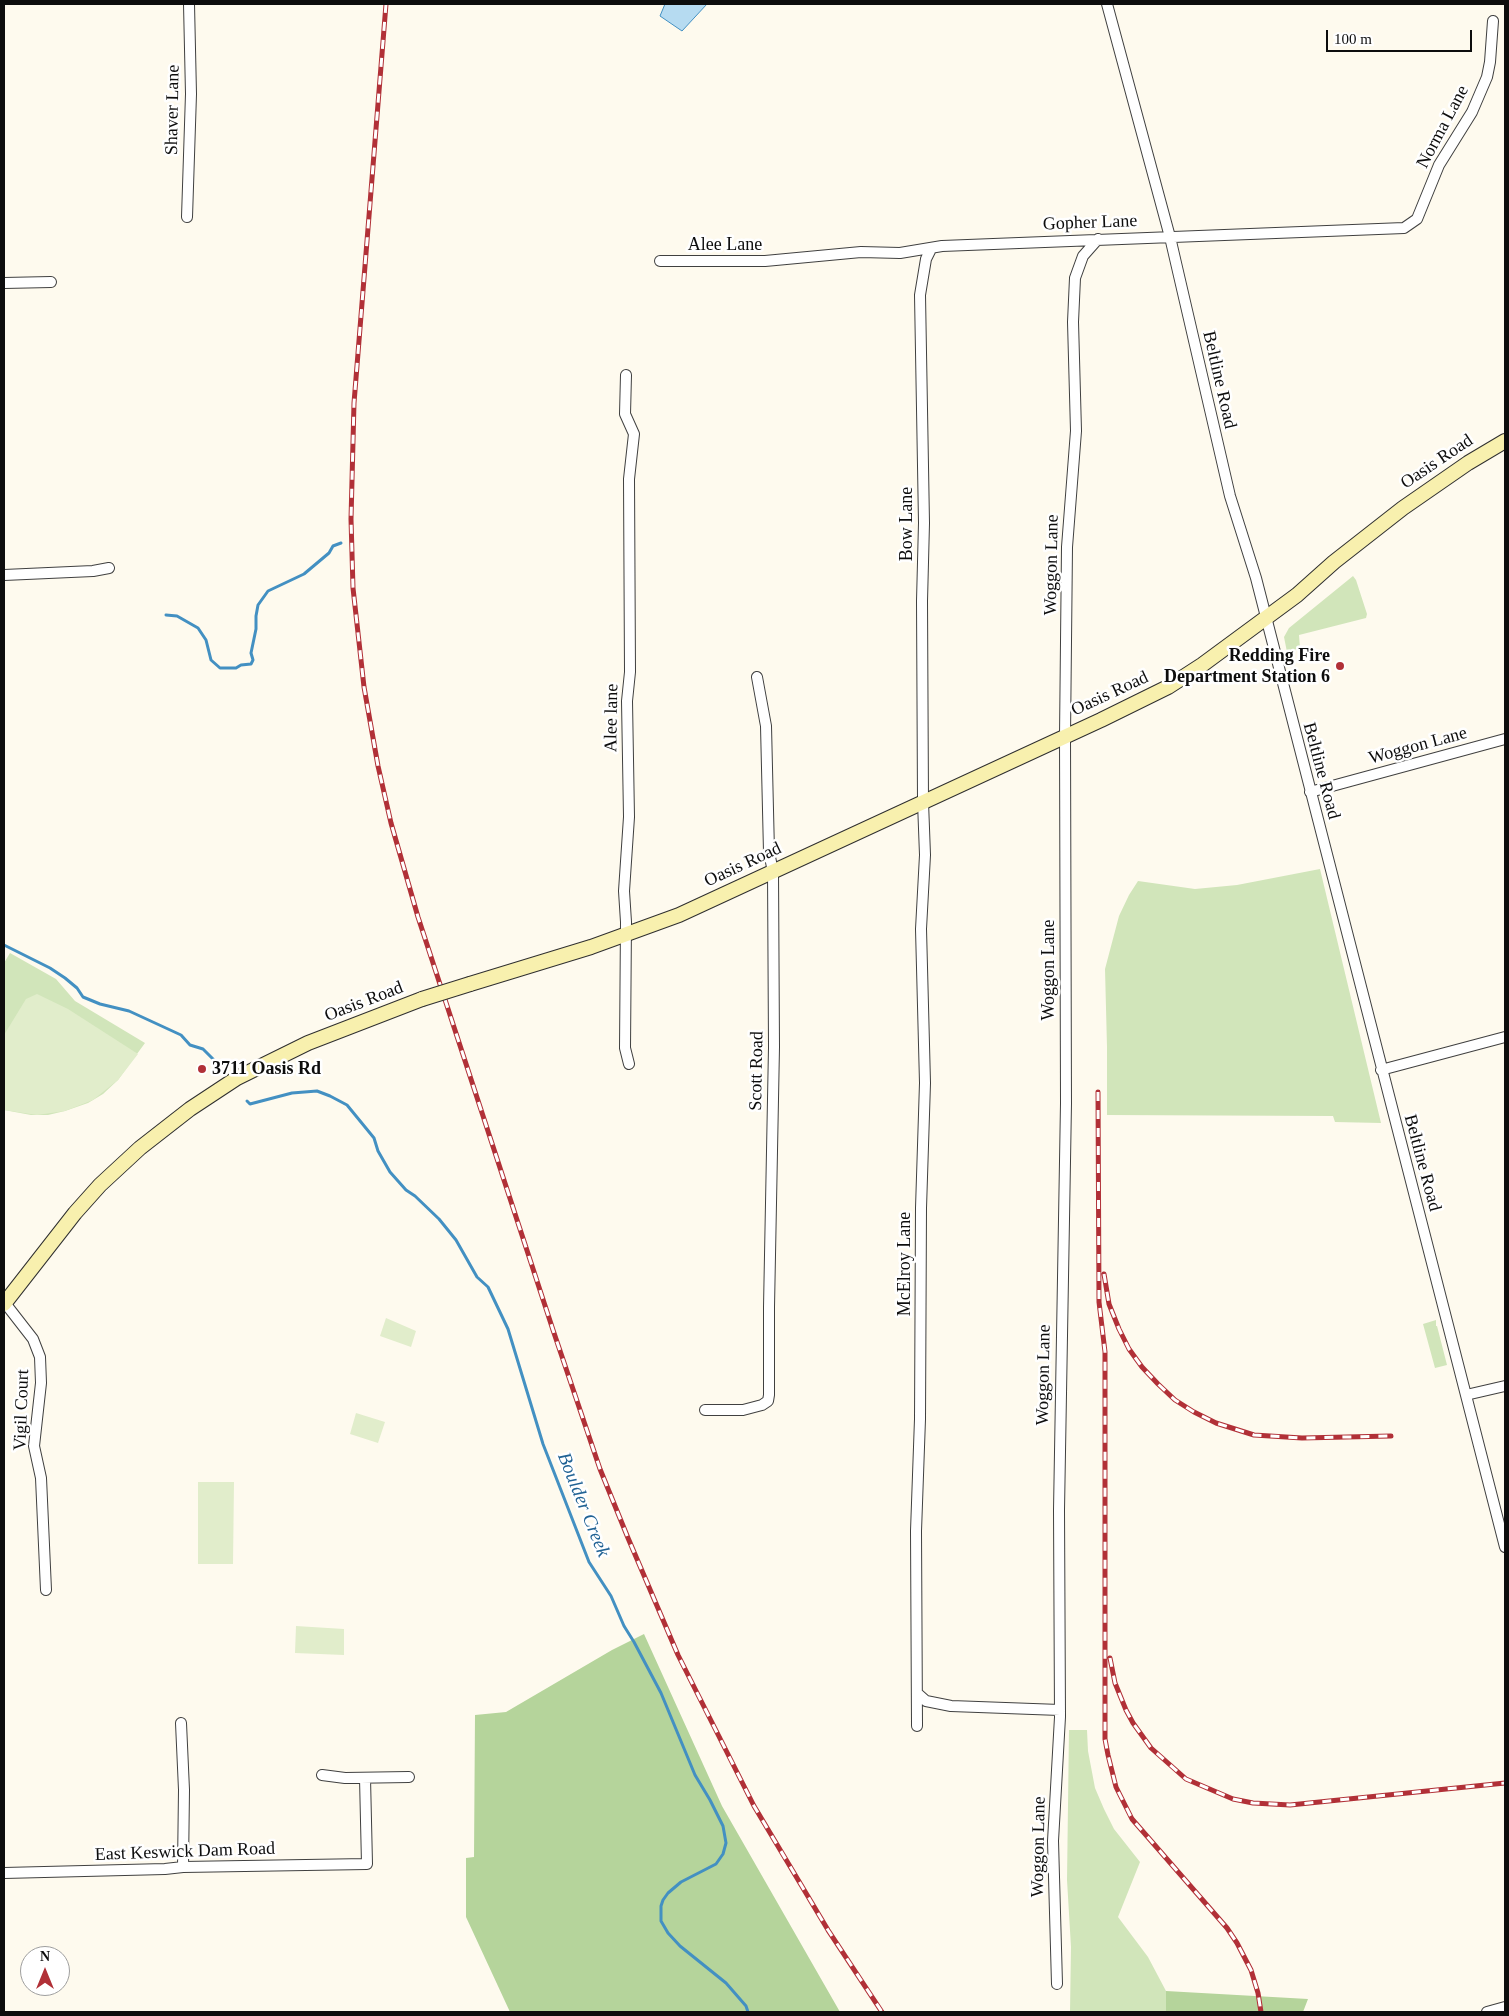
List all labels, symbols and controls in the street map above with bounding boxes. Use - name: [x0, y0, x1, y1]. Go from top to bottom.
- scale bar: [1329, 20, 1475, 52]
- text: 100 m: [1334, 31, 1372, 47]
- street label: Shaver Lane: [161, 65, 185, 155]
- street label: Norma Lane: [1412, 82, 1474, 172]
- street label: Gopher Lane: [1042, 211, 1138, 235]
- street label: Alee Lane: [688, 234, 762, 256]
- street label: Beltline Road: [1197, 329, 1241, 431]
- street label: Oasis Road: [1397, 430, 1477, 494]
- street label: Bow Lane: [896, 487, 918, 561]
- street label: Woggon Lane: [1040, 514, 1064, 616]
- place label: Redding Fire Department Station 6: [1164, 645, 1330, 688]
- marker: Redding Fire Department Station 6: [1334, 660, 1346, 672]
- street label: Oasis Road: [1068, 667, 1152, 721]
- street label: Alee lane: [601, 684, 623, 752]
- street label: Beltline Road: [1298, 720, 1344, 822]
- street label: Woggon Lane: [1366, 722, 1470, 770]
- street label: Oasis Road: [701, 838, 785, 892]
- street label: Woggon Lane: [1038, 919, 1060, 1021]
- street label: Oasis Road: [322, 977, 406, 1027]
- street label: Scott Road: [746, 1031, 768, 1111]
- place label: 3711 Oasis Rd: [212, 1058, 321, 1080]
- marker: 3711 Oasis Rd: [196, 1063, 208, 1075]
- street label: Beltline Road: [1399, 1112, 1445, 1214]
- street label: McElroy Lane: [894, 1212, 916, 1316]
- street label: Woggon Lane: [1032, 1324, 1056, 1426]
- street label: Vigil Court: [10, 1369, 34, 1451]
- water label: Boulder Creek: [552, 1449, 614, 1561]
- street label: Woggon Lane: [1027, 1796, 1051, 1898]
- street label: East Keswick Dam Road: [94, 1838, 276, 1866]
- north arrow: [20, 1946, 70, 1996]
- text: N: [40, 1949, 50, 1964]

